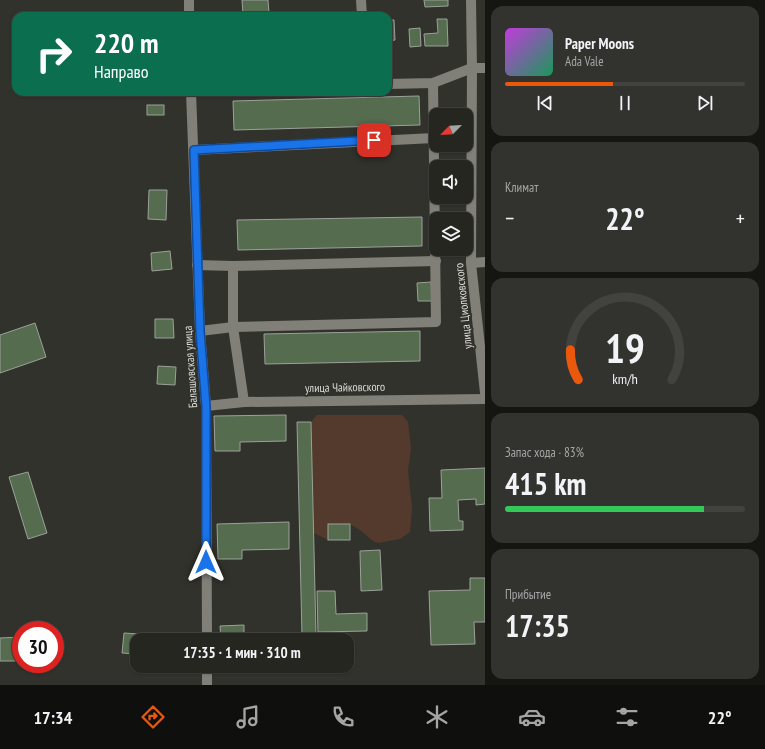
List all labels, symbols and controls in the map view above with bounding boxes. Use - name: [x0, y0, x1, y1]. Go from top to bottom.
- text: 220 m: [94, 24, 158, 61]
- icon: right: [28, 28, 80, 80]
- text: Paper Moons: [565, 34, 634, 53]
- text: Ada Vale: [565, 53, 604, 70]
- text: Направо: [94, 60, 149, 83]
- icon: previous: [534, 92, 556, 114]
- icon: pause: [614, 92, 636, 114]
- icon: next: [694, 92, 716, 114]
- north arrow: [429, 108, 473, 152]
- map controls: [429, 108, 473, 256]
- pin: [357, 123, 391, 157]
- icon: arrive: [363, 129, 385, 151]
- button: sound: [429, 160, 473, 204]
- text: Климат: [505, 179, 538, 196]
- text: 22°: [605, 199, 645, 238]
- text: −: [505, 204, 514, 232]
- text: +: [736, 204, 745, 232]
- button: layers: [429, 212, 473, 256]
- street label: улица Циолковского: [451, 262, 475, 350]
- text: 19: [605, 321, 645, 374]
- street label: Балашовская улица: [180, 325, 200, 409]
- text: km/h: [612, 369, 638, 388]
- street label: улица Чайковского: [305, 379, 385, 395]
- text: Запас хода · 83%: [505, 444, 584, 461]
- text: 415 km: [505, 464, 586, 503]
- position arrow: [185, 541, 227, 583]
- text: Прибытие: [505, 586, 551, 603]
- text: 17:35: [505, 606, 570, 645]
- speed limit sign: 30: [12, 621, 64, 673]
- text: 17:35 · 1 мин · 310 m: [183, 643, 301, 662]
- icon: directions: [139, 703, 167, 731]
- icon: music: [234, 703, 262, 731]
- icon: phone: [329, 703, 357, 731]
- icon: climate: [423, 703, 451, 731]
- icon: car: [518, 703, 546, 731]
- icon: filters: [613, 703, 641, 731]
- text: 17:34: [33, 706, 72, 729]
- text: 22°: [708, 706, 732, 729]

